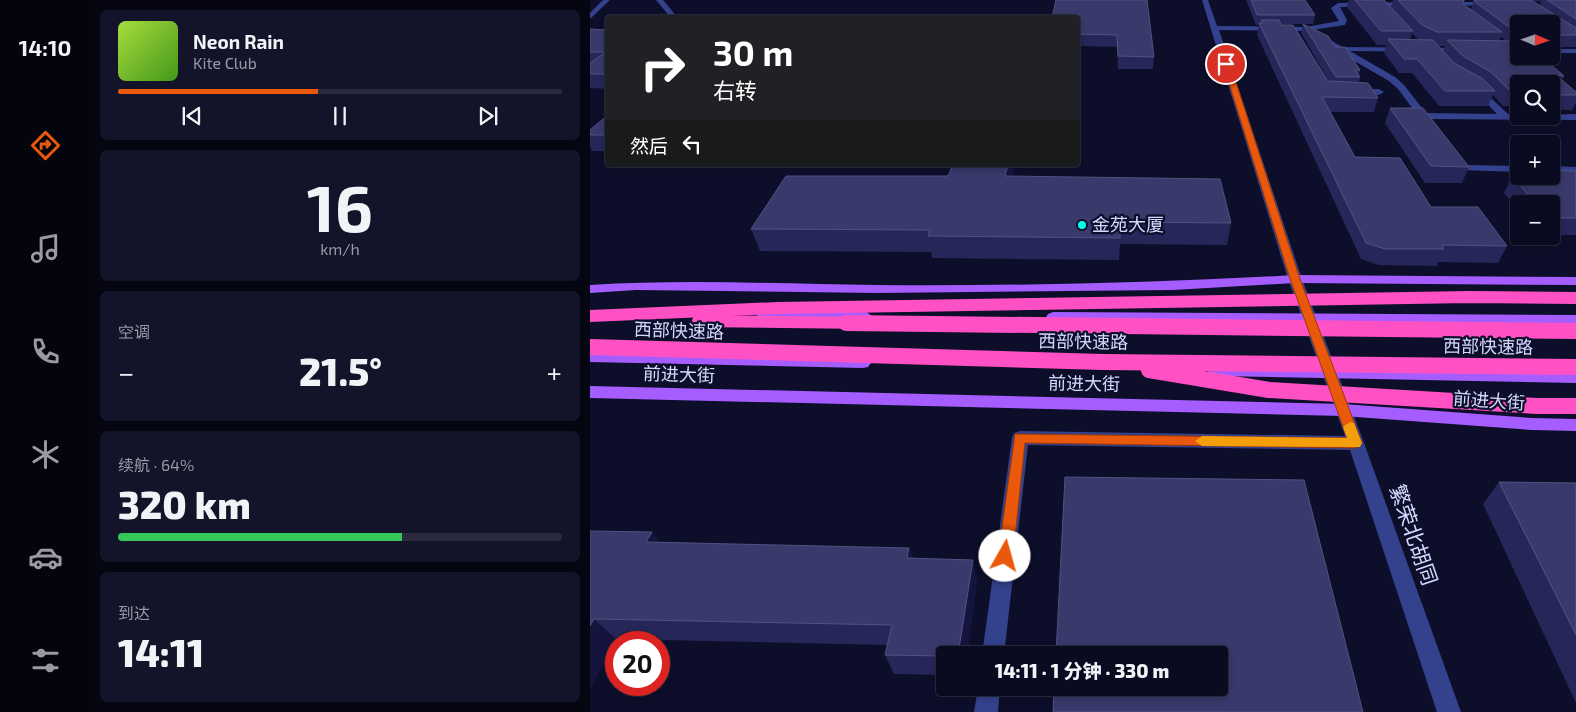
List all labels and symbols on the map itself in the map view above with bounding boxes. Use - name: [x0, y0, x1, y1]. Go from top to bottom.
- north arrow: [1510, 15, 1560, 65]
- pin: [1205, 43, 1247, 85]
- place label: 金苑大厦: [1092, 213, 1164, 235]
- marker: 金苑大厦: [1076, 219, 1088, 231]
- street label: 西部快速路: [634, 317, 724, 343]
- street label: 西部快速路: [1038, 329, 1128, 353]
- street label: 西部快速路: [1443, 334, 1533, 358]
- street label: 前进大街: [643, 362, 715, 386]
- street label: 前进大街: [1048, 371, 1120, 395]
- street label: 前进大街: [1452, 387, 1526, 413]
- street label: 繁荣北胡同: [1386, 481, 1443, 588]
- position arrow: [978, 529, 1030, 581]
- speed limit sign: 20: [605, 631, 670, 696]

